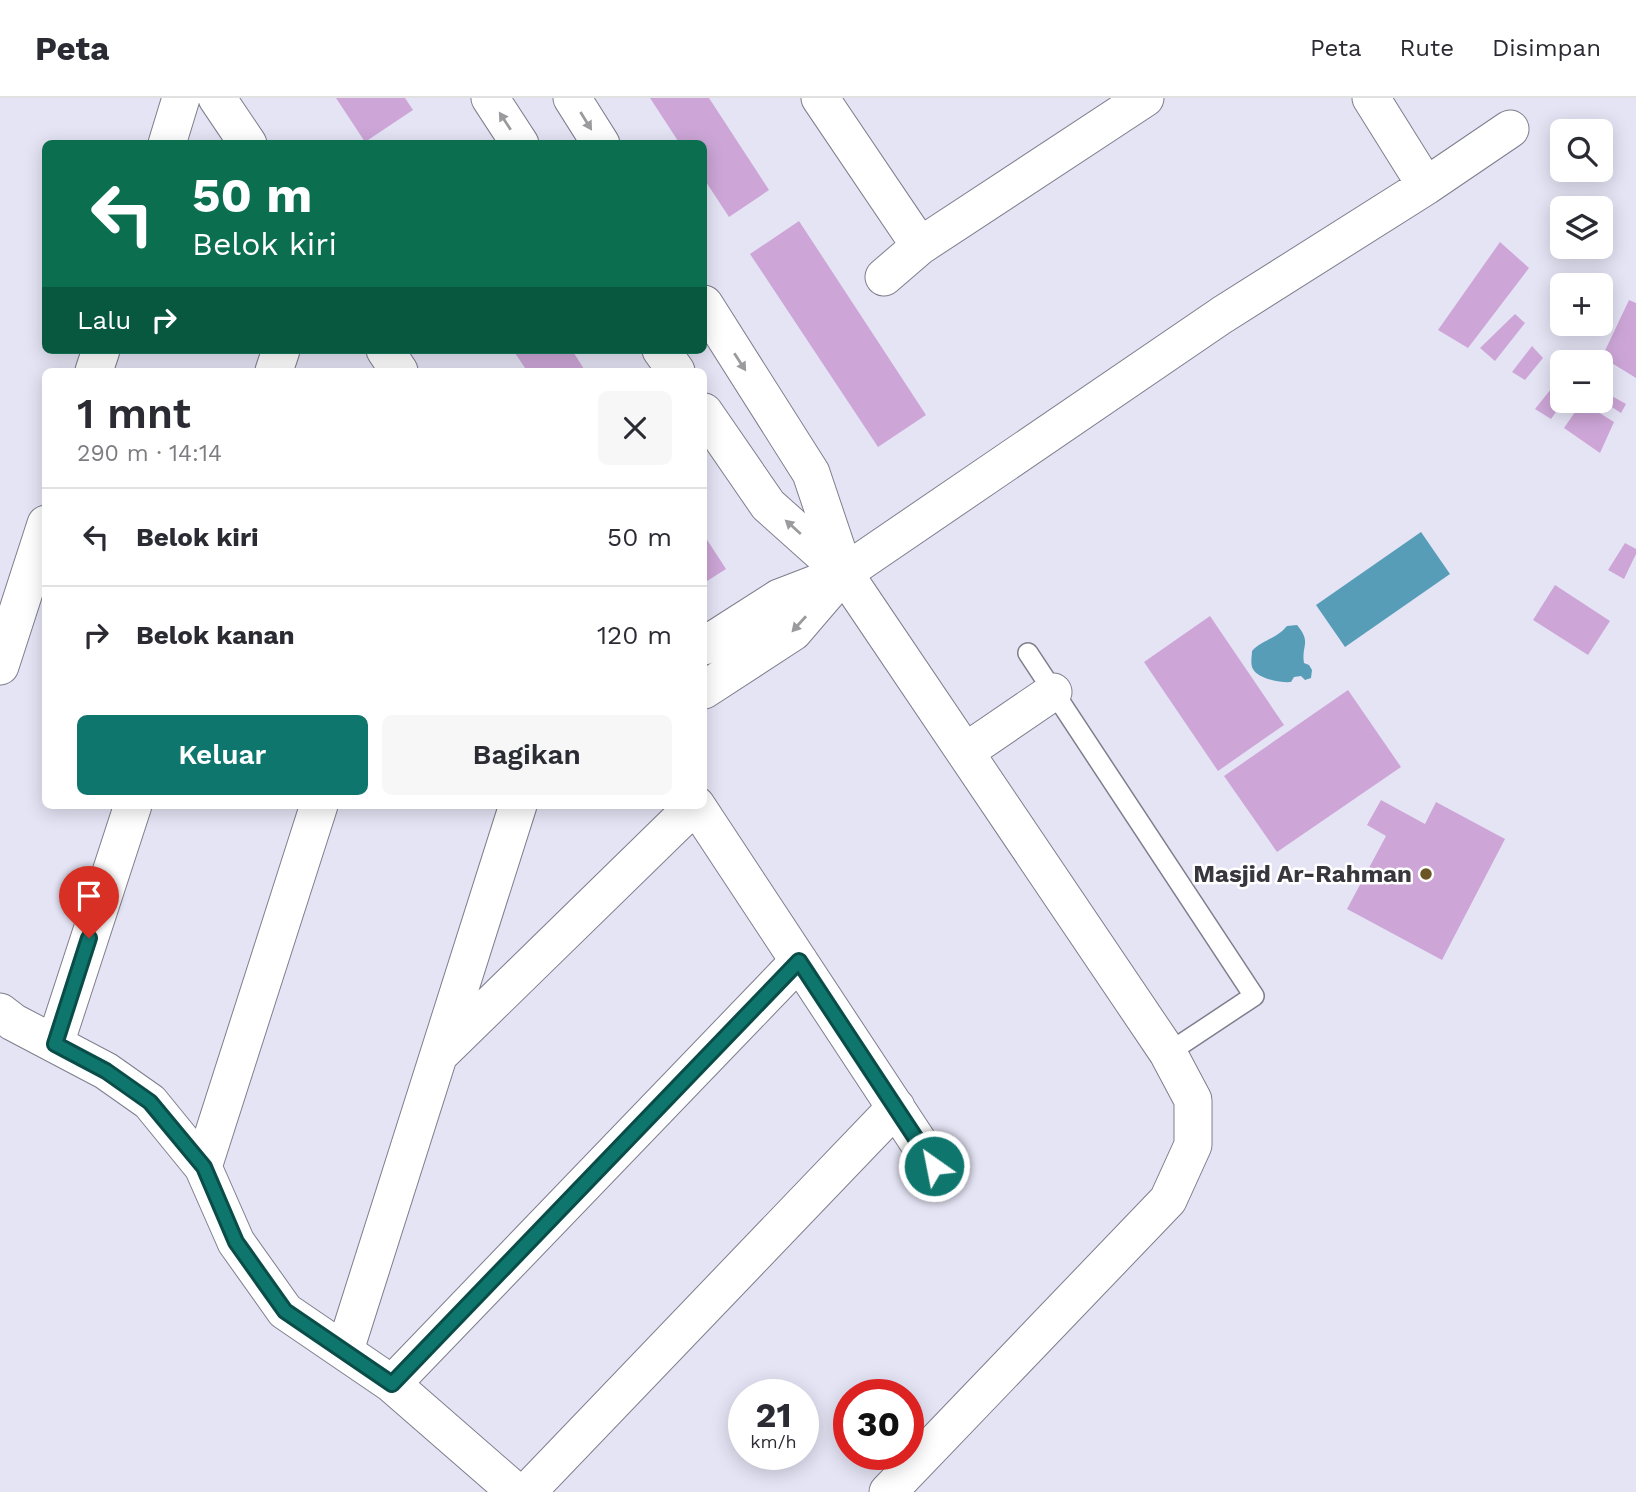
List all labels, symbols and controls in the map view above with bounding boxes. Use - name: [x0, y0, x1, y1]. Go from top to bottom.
- text: Peta: [35, 29, 109, 68]
- text: Peta: [1310, 34, 1362, 62]
- text: Rute: [1400, 34, 1454, 62]
- text: Disimpan: [1492, 34, 1601, 62]
- one-way arrow: [499, 111, 512, 130]
- one-way arrow: [580, 111, 593, 130]
- map controls: [1550, 119, 1613, 413]
- button: search: [1550, 119, 1613, 182]
- text: 50 m: [192, 166, 312, 224]
- icon: left: [77, 168, 168, 259]
- button: layers: [1550, 196, 1613, 259]
- text: Belok kiri: [192, 225, 337, 263]
- button: +: [1550, 273, 1613, 336]
- icon: right: [145, 301, 183, 339]
- text: Lalu: [77, 305, 131, 335]
- button: −: [1550, 350, 1613, 413]
- one-way arrow: [734, 352, 747, 372]
- text: 1 mnt: [77, 389, 191, 438]
- button: close: [598, 391, 672, 465]
- text: 290 m · 14:14: [77, 440, 222, 467]
- icon: left: [77, 518, 115, 556]
- one-way arrow: [784, 519, 802, 535]
- text: Belok kiri: [136, 522, 259, 552]
- text: 50 m: [607, 522, 672, 552]
- one-way arrow: [792, 615, 808, 632]
- icon: right: [77, 616, 115, 654]
- text: Belok kanan: [136, 620, 295, 650]
- text: 120 m: [597, 620, 672, 650]
- button: Keluar: [77, 715, 368, 795]
- button: Bagikan: [382, 715, 672, 795]
- place label: Masjid Ar-Rahman: [1193, 860, 1412, 888]
- pin: [59, 866, 119, 938]
- marker: Masjid Ar-Rahman: [1418, 866, 1434, 882]
- icon: arrive: [70, 877, 108, 915]
- position arrow: [897, 1129, 971, 1203]
- speed limit sign: 30: [833, 1379, 924, 1470]
- text: 21: [756, 1394, 791, 1436]
- text: km/h: [750, 1431, 797, 1452]

